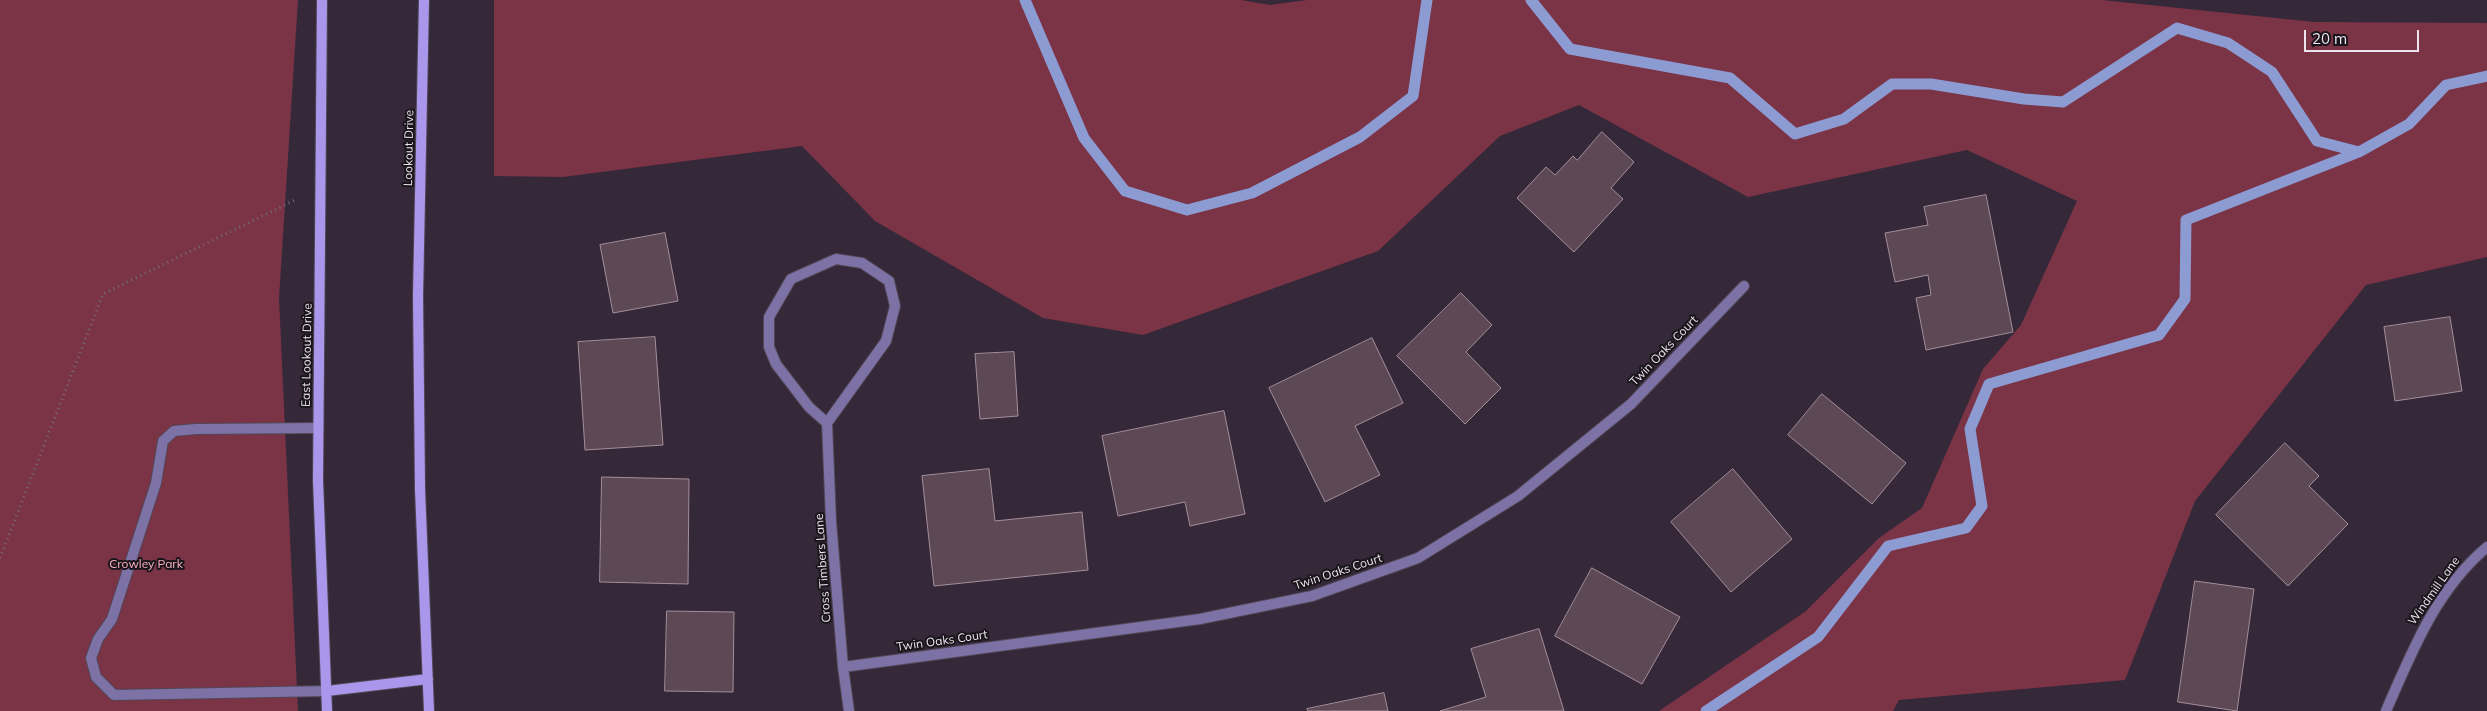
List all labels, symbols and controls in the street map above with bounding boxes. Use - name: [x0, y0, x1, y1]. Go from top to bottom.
- scale bar: [2307, 20, 2422, 52]
- text: 20 m: [2312, 29, 2347, 48]
- street label: Lookout Drive: [401, 110, 417, 186]
- street label: East Lookout Drive: [299, 303, 315, 407]
- street label: Twin Oaks Court: [1627, 313, 1701, 389]
- street label: Cross Timbers Lane: [812, 513, 834, 623]
- street label: Twin Oaks Court: [1292, 551, 1384, 593]
- street label: Windmill Lane: [2405, 554, 2463, 628]
- park label: Crowley Park: [109, 557, 183, 571]
- street label: Twin Oaks Court: [895, 627, 989, 655]

